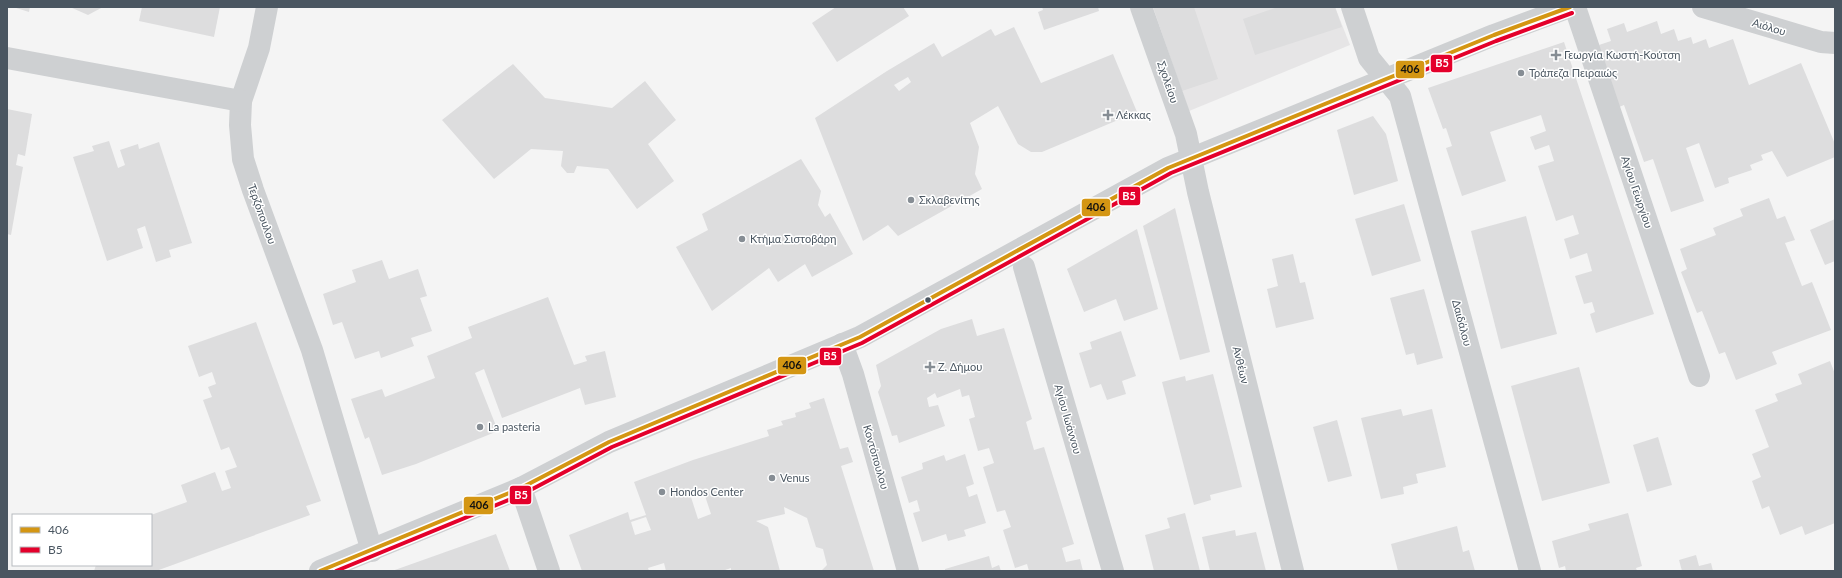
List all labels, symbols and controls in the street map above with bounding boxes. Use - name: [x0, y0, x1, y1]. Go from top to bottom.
- street label: Αιόλου: [1751, 15, 1787, 38]
- place label: Γεωργία Κωστή-Κούτση: [1564, 48, 1680, 61]
- marker: Γεωργία Κωστή-Κούτση: [1551, 50, 1561, 60]
- line badge: Β5: [1430, 54, 1453, 73]
- text: Β5: [1435, 56, 1449, 69]
- street label: Σχολείου: [1155, 59, 1182, 105]
- line badge: 406: [1395, 60, 1425, 79]
- text: 406: [1400, 62, 1420, 75]
- place label: Τράπεζα Πειραιώς: [1529, 66, 1617, 80]
- marker: Τράπεζα Πειραιώς: [1516, 68, 1526, 78]
- place label: Λέκκας: [1116, 108, 1151, 121]
- marker: Λέκκας: [1103, 110, 1113, 120]
- street label: Αγίου Γεωργίου: [1619, 154, 1656, 230]
- street label: Τερζόπουλου: [245, 182, 279, 246]
- line badge: Β5: [1118, 186, 1141, 206]
- text: Β5: [1122, 189, 1136, 202]
- place label: Σκλαβενίτης: [919, 193, 980, 206]
- marker: Σκλαβενίτης: [906, 195, 916, 205]
- line badge: 406: [1081, 198, 1111, 217]
- text: 406: [1086, 200, 1106, 213]
- place label: Κτήμα Σιστοβάρη: [750, 232, 836, 245]
- marker: Κτήμα Σιστοβάρη: [737, 234, 747, 244]
- unlabelled marker: [923, 295, 933, 305]
- street label: Δαιδάλου: [1450, 298, 1475, 347]
- street label: Ανθέων: [1231, 345, 1252, 385]
- line badge: Β5: [819, 347, 842, 366]
- text: Β5: [823, 349, 837, 362]
- line badge: 406: [777, 356, 807, 375]
- text: 406: [782, 358, 802, 371]
- place label: Ζ. Δήμου: [938, 360, 982, 373]
- marker: Ζ. Δήμου: [925, 362, 935, 372]
- street label: Αγίου Ιωάννου: [1052, 382, 1085, 455]
- place label: La pasteria: [488, 420, 540, 433]
- marker: La pasteria: [475, 422, 485, 432]
- street label: Κοντόπουλου: [861, 423, 892, 491]
- place label: Venus: [780, 471, 810, 484]
- marker: Venus: [767, 473, 777, 483]
- line badge: Β5: [509, 485, 532, 505]
- place label: Hondos Center: [670, 485, 743, 498]
- marker: Hondos Center: [657, 487, 667, 497]
- text: Β5: [514, 488, 528, 501]
- line badge: 406: [463, 496, 494, 515]
- text: 406: [469, 498, 489, 511]
- legend: [12, 514, 152, 566]
- text: 406: [48, 522, 69, 537]
- text: Β5: [48, 542, 63, 557]

